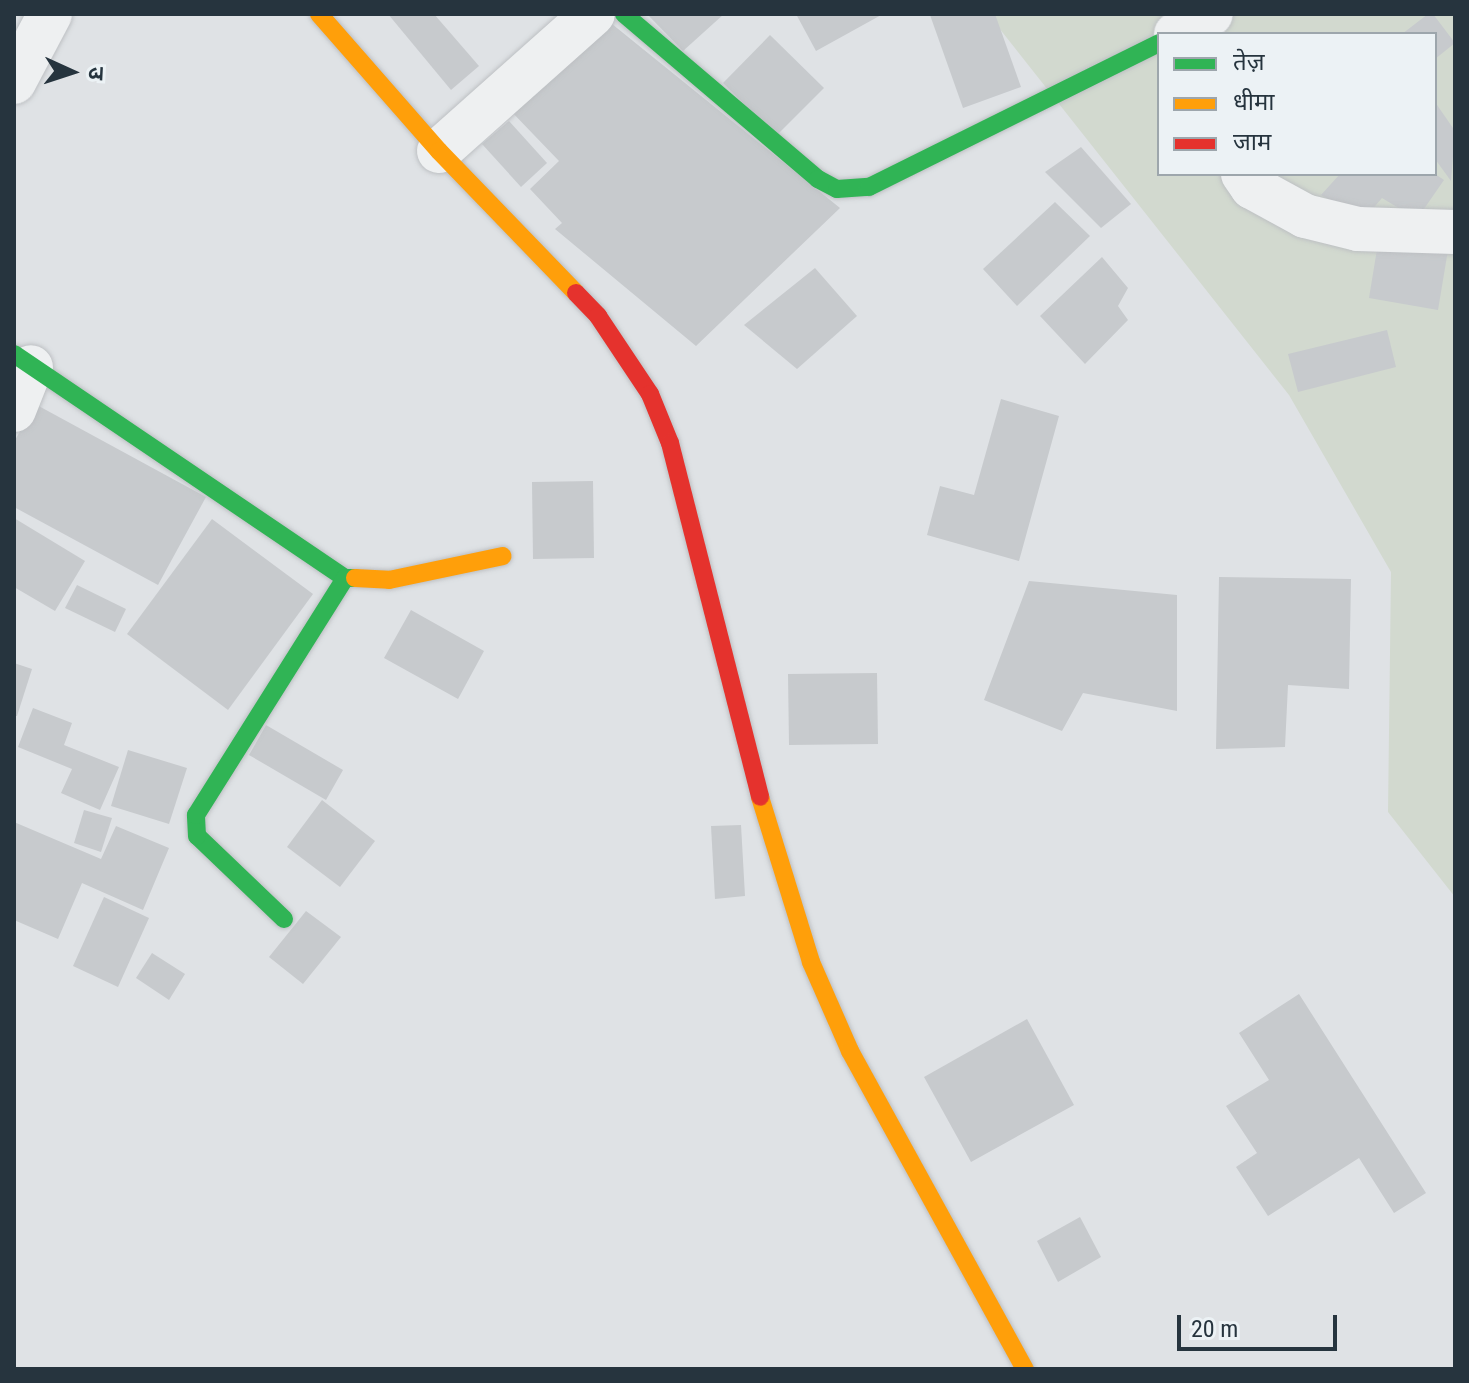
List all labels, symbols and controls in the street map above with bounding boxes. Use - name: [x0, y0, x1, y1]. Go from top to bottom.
- north arrow: [32, 32, 112, 112]
- legend: [1157, 32, 1437, 176]
- text: तेज़: [1233, 48, 1265, 76]
- text: उ: [84, 66, 109, 80]
- text: धीमा: [1233, 88, 1275, 116]
- text: जाम: [1233, 128, 1271, 156]
- scale bar: [1181, 1299, 1341, 1349]
- text: 20 m: [1191, 1315, 1238, 1343]

